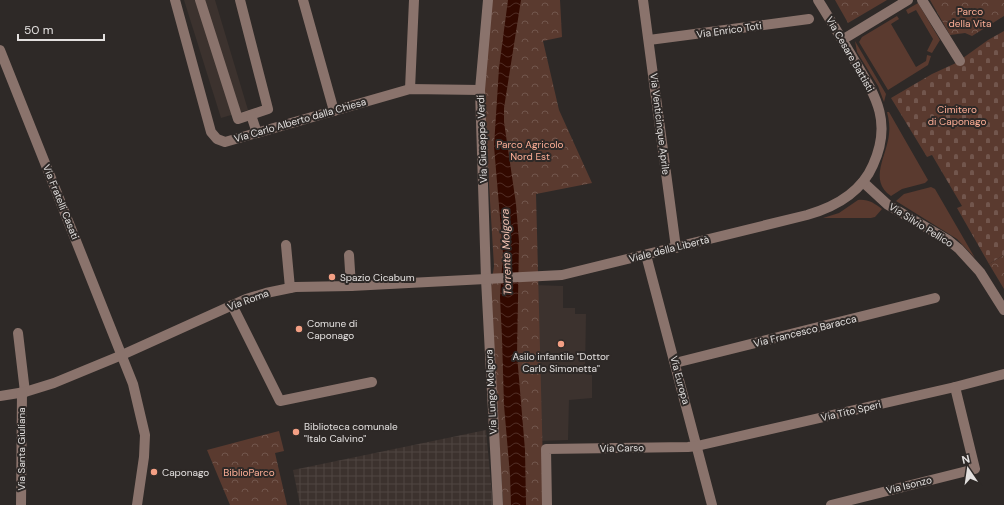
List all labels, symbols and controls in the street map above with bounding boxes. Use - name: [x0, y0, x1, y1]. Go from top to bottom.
- park label: Parco della Vita: [949, 5, 991, 30]
- street label: Via Cesare Battisti: [823, 14, 877, 94]
- scale bar: [18, 16, 104, 42]
- street label: Via Enrico Toti: [696, 19, 762, 41]
- text: 50 m: [24, 22, 53, 38]
- street label: Via Venticinque Aprile: [647, 73, 673, 176]
- street label: Via Carlo Alberto dalla Chiesa: [232, 95, 368, 145]
- street label: Via Giuseppe Verdi: [474, 95, 490, 183]
- park label: Cimitero di Caponago: [928, 103, 986, 128]
- park label: Parco Agricolo Nord Est: [497, 138, 564, 163]
- street label: Via Fratelli Casati: [40, 163, 82, 241]
- street label: Via Silvio Pellico: [886, 200, 956, 250]
- water label: Torrente Molgora: [497, 208, 515, 296]
- street label: Viale della Libertà: [628, 233, 710, 265]
- place label: Spazio Cicabum: [340, 271, 415, 284]
- marker: Spazio Cicabum: [327, 272, 337, 282]
- street label: Via Roma: [226, 287, 270, 313]
- street label: Via Francesco Baracca: [752, 312, 858, 350]
- place label: Comune di Caponago: [307, 317, 358, 342]
- marker: Comune di Caponago: [294, 324, 304, 334]
- marker: Asilo infantile "Dottor Carlo Simonetta": [556, 339, 566, 349]
- street label: Via Lungo Molgora: [482, 349, 500, 435]
- place label: Asilo infantile "Dottor Carlo Simonetta": [512, 350, 610, 375]
- street label: Via Europa: [667, 354, 693, 406]
- street label: Via Tito Speri: [820, 398, 882, 424]
- street label: Via Santa Giuliana: [15, 407, 28, 491]
- place label: Biblioteca comunale "Italo Calvino": [304, 420, 398, 445]
- marker: Biblioteca comunale "Italo Calvino": [291, 427, 301, 437]
- street label: Via Carso: [600, 441, 644, 455]
- north arrow: [948, 449, 988, 489]
- text: N: [960, 452, 971, 467]
- place label: Caponago: [162, 466, 209, 479]
- park label: BiblioParco: [223, 466, 275, 479]
- marker: Caponago: [149, 467, 159, 477]
- street label: Via Isonzo: [885, 473, 933, 497]

